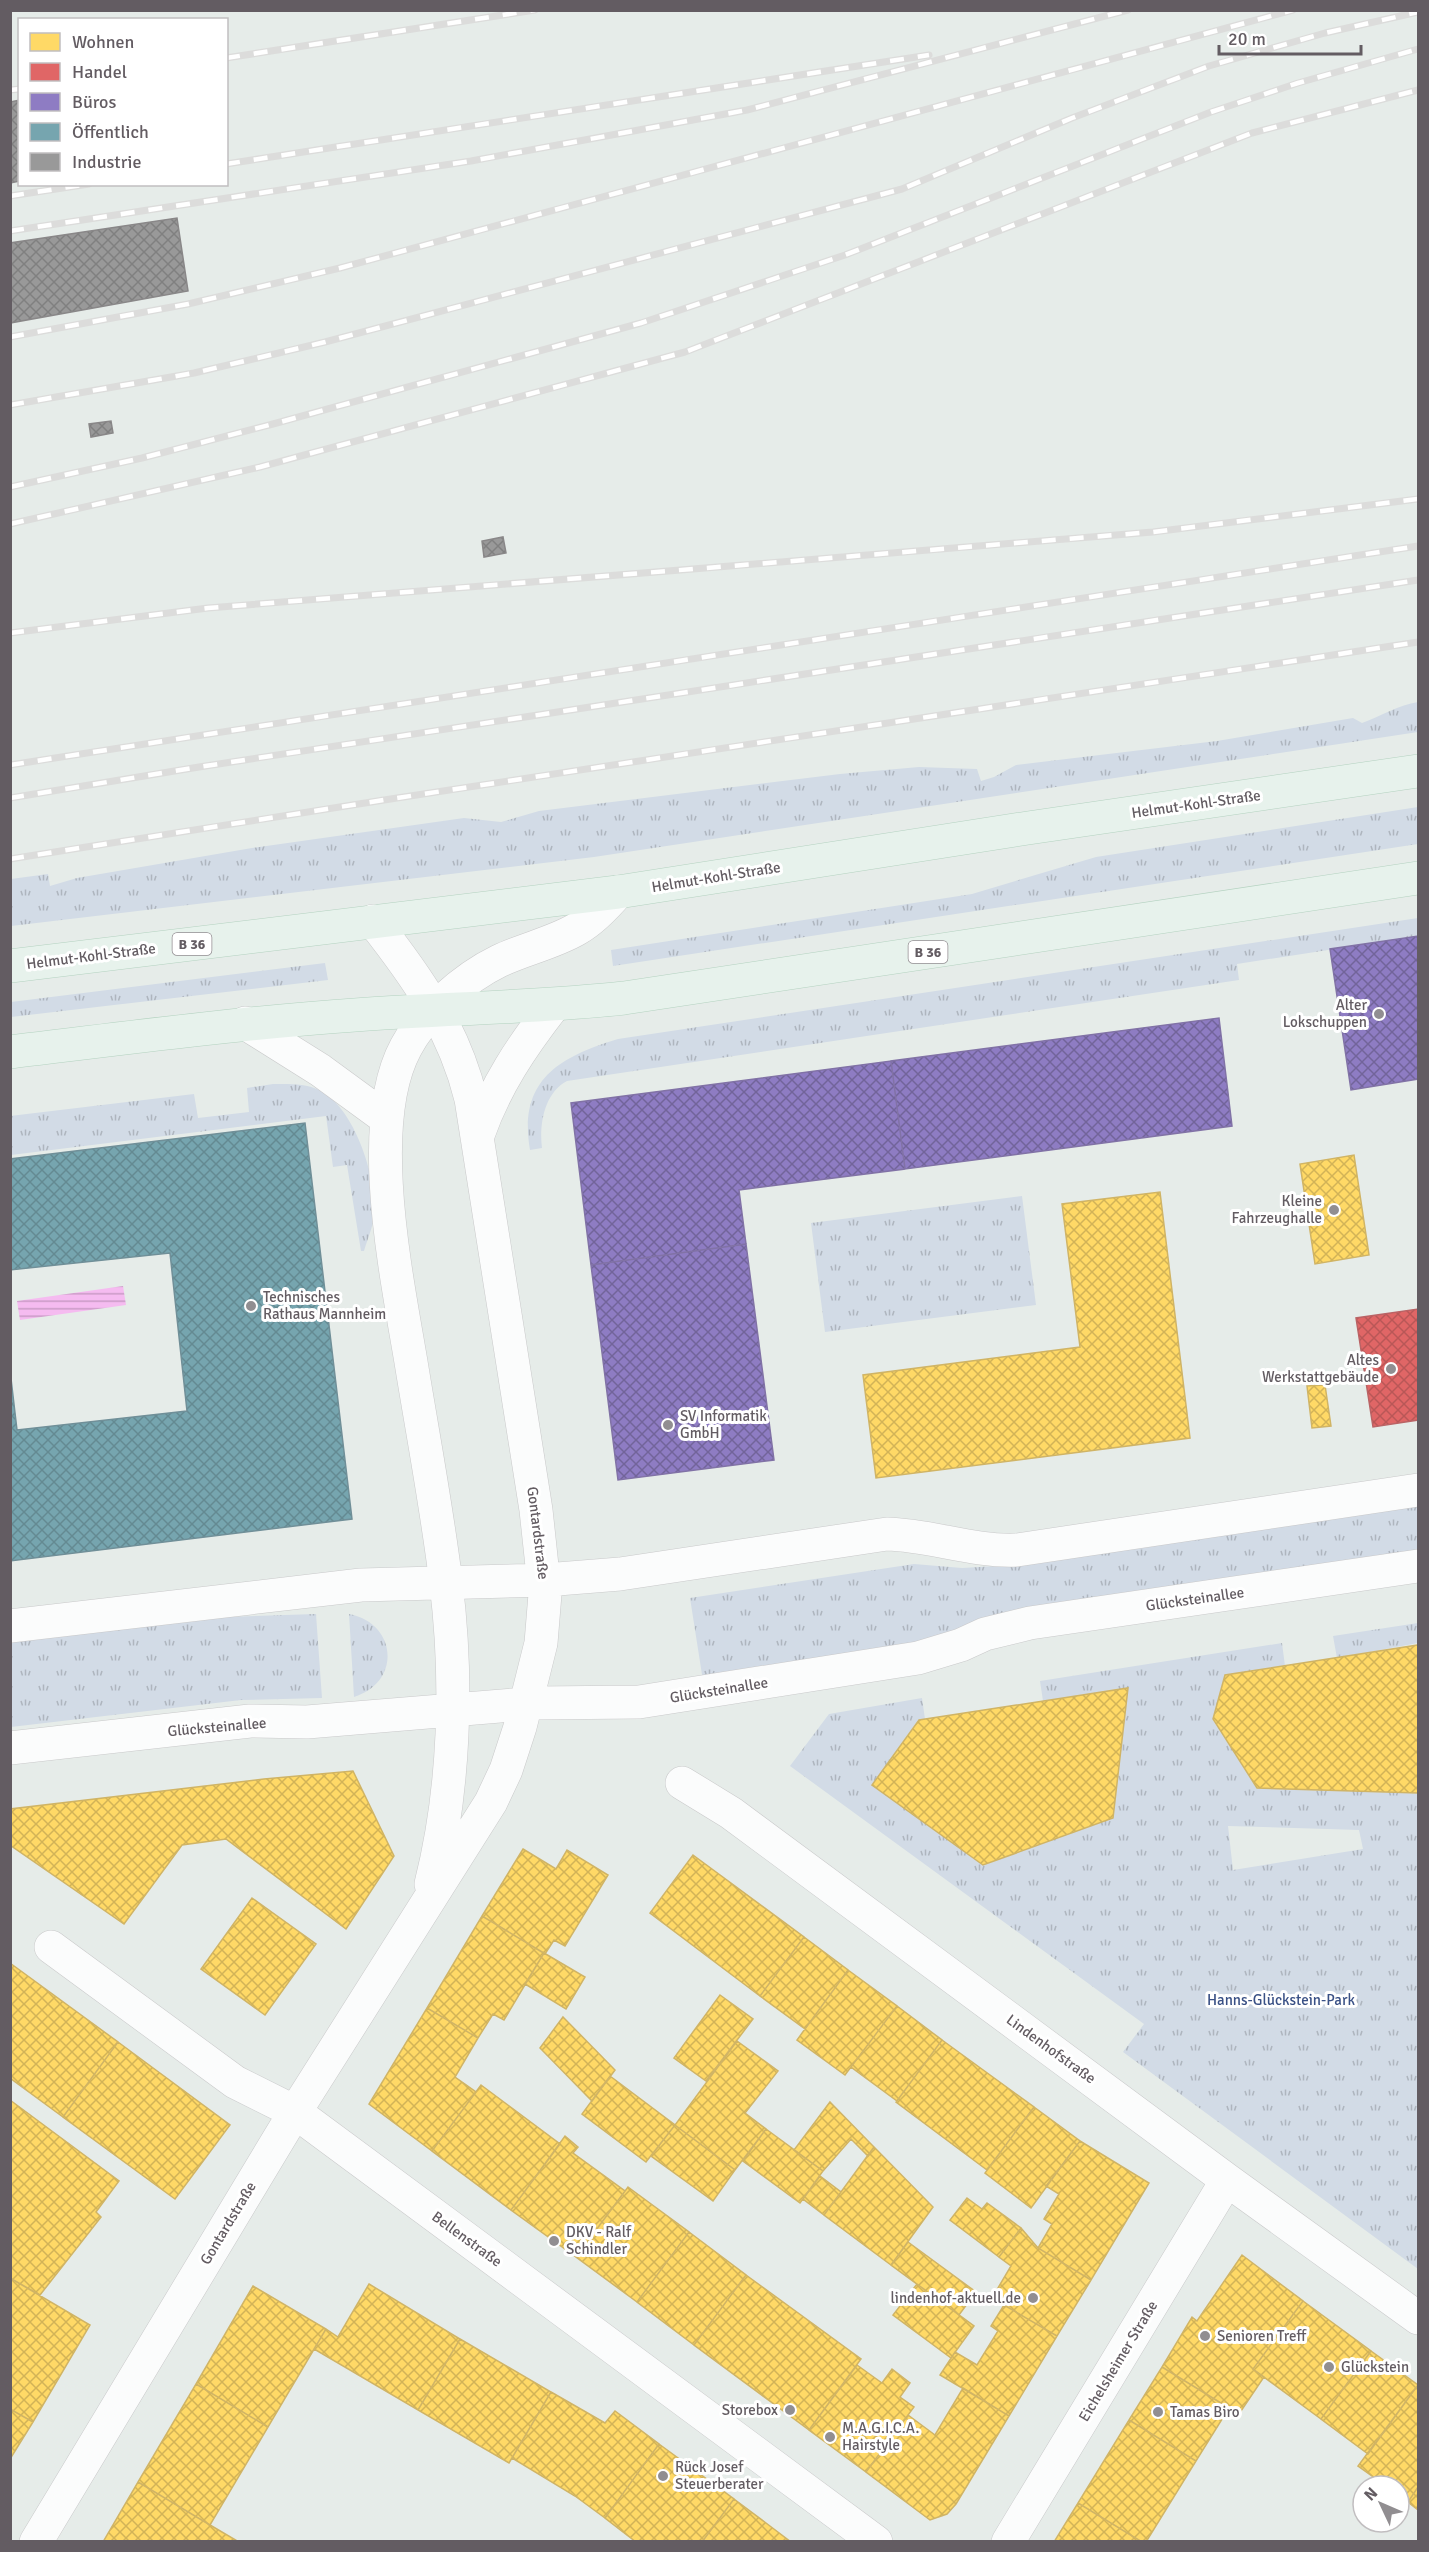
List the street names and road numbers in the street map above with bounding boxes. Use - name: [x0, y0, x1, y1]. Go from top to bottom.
- street label: Helmut-Kohl-Straße: [1130, 786, 1262, 822]
- street label: Helmut-Kohl-Straße: [650, 858, 782, 896]
- road number: B 36: [172, 933, 212, 955]
- street label: Helmut-Kohl-Straße: [25, 939, 157, 973]
- road number: B 36: [908, 941, 948, 963]
- street label: Gontardstraße: [523, 1485, 553, 1581]
- street label: Glücksteinallee: [1145, 1583, 1245, 1615]
- street label: Glücksteinallee: [669, 1673, 769, 1707]
- street label: Glücksteinallee: [167, 1714, 267, 1740]
- street label: Lindenhofstraße: [1003, 2011, 1099, 2087]
- street label: Gontardstraße: [196, 2178, 260, 2268]
- street label: Bellenstraße: [428, 2207, 506, 2271]
- street label: Eichelsheimer Straße: [1075, 2297, 1161, 2425]

